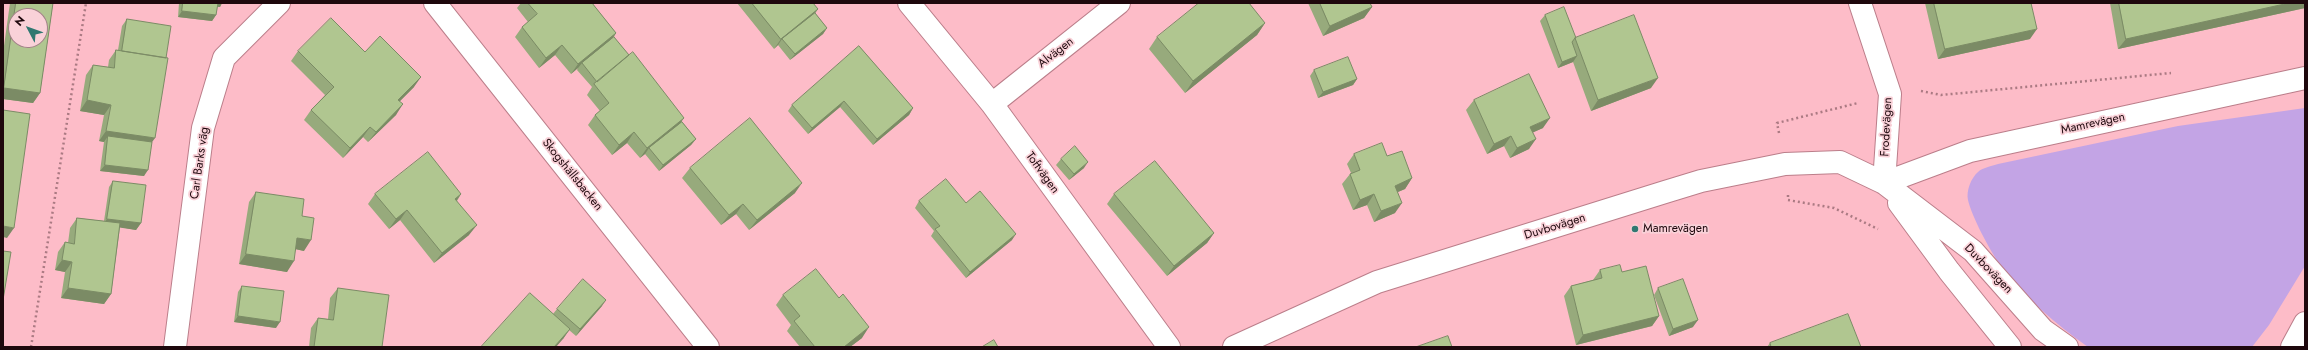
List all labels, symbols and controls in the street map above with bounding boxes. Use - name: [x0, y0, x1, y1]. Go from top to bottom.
- north arrow: [8, 8, 48, 48]
- text: N: [11, 12, 29, 29]
- street label: Alvägen: [1035, 35, 1077, 71]
- street label: Frodevägen: [1878, 97, 1896, 157]
- street label: Mamrevägen: [2060, 110, 2126, 138]
- street label: Carl Barks väg: [188, 126, 212, 200]
- street label: Skogshällsbacken: [539, 136, 605, 214]
- street label: Toftvägen: [1022, 149, 1062, 197]
- street label: Duvbovägen: [1523, 211, 1587, 243]
- place label: Mamrevägen: [1643, 222, 1708, 236]
- marker: Mamrevägen: [1630, 224, 1640, 234]
- street label: Duvbovägen: [1961, 241, 2015, 297]

